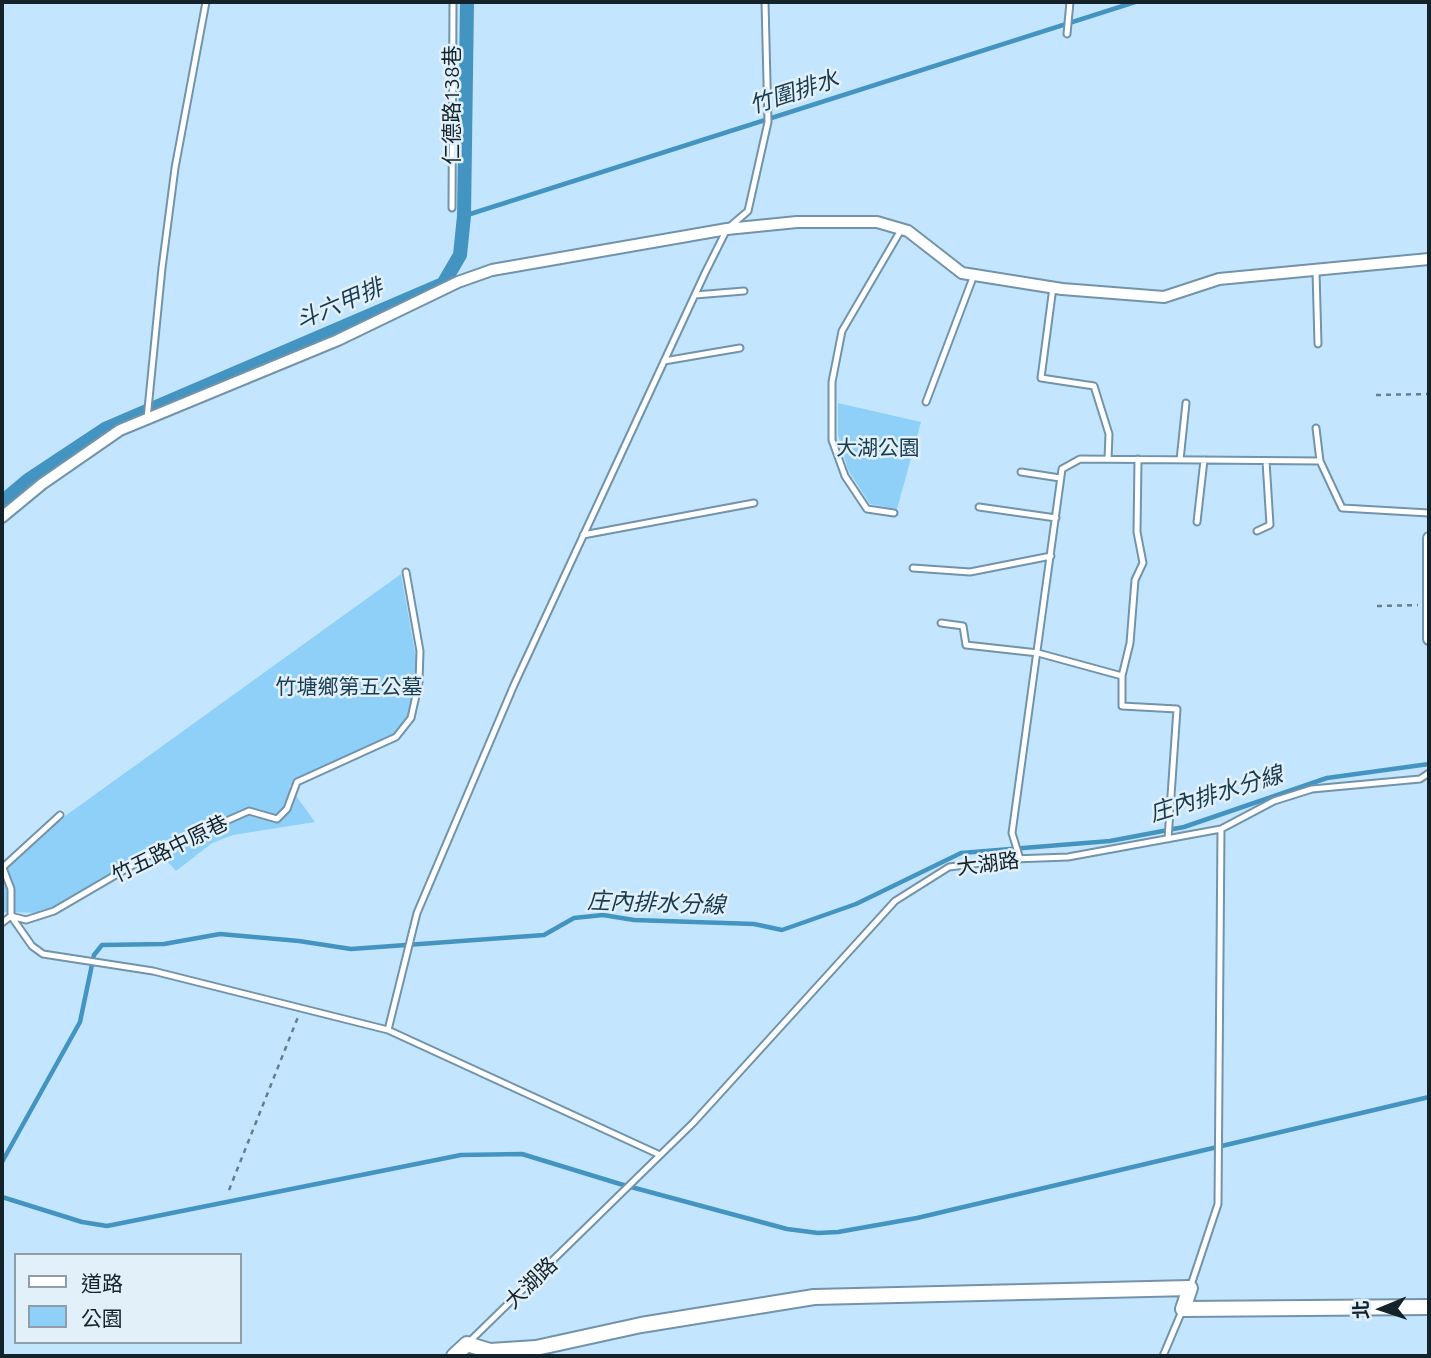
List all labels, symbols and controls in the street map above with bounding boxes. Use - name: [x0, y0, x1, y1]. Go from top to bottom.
- street label: 仁德路138巷: [439, 45, 465, 165]
- water label: 竹圍排水: [746, 65, 842, 119]
- water label: 斗六甲排: [291, 273, 387, 335]
- park label: 大湖公園: [836, 435, 920, 461]
- park label: 竹塘鄉第五公墓: [276, 674, 422, 700]
- water label: 庄內排水分線: [1146, 761, 1286, 827]
- street label: 竹五路中原巷: [108, 810, 232, 888]
- street label: 大湖路: [955, 848, 1021, 880]
- water label: 庄內排水分線: [587, 887, 725, 919]
- street label: 大湖路: [500, 1252, 562, 1314]
- legend: [14, 1253, 242, 1344]
- text: 道路: [81, 1271, 123, 1295]
- north arrow: [1347, 1274, 1417, 1344]
- text: 北: [1350, 1300, 1372, 1320]
- text: 公園: [81, 1306, 123, 1330]

